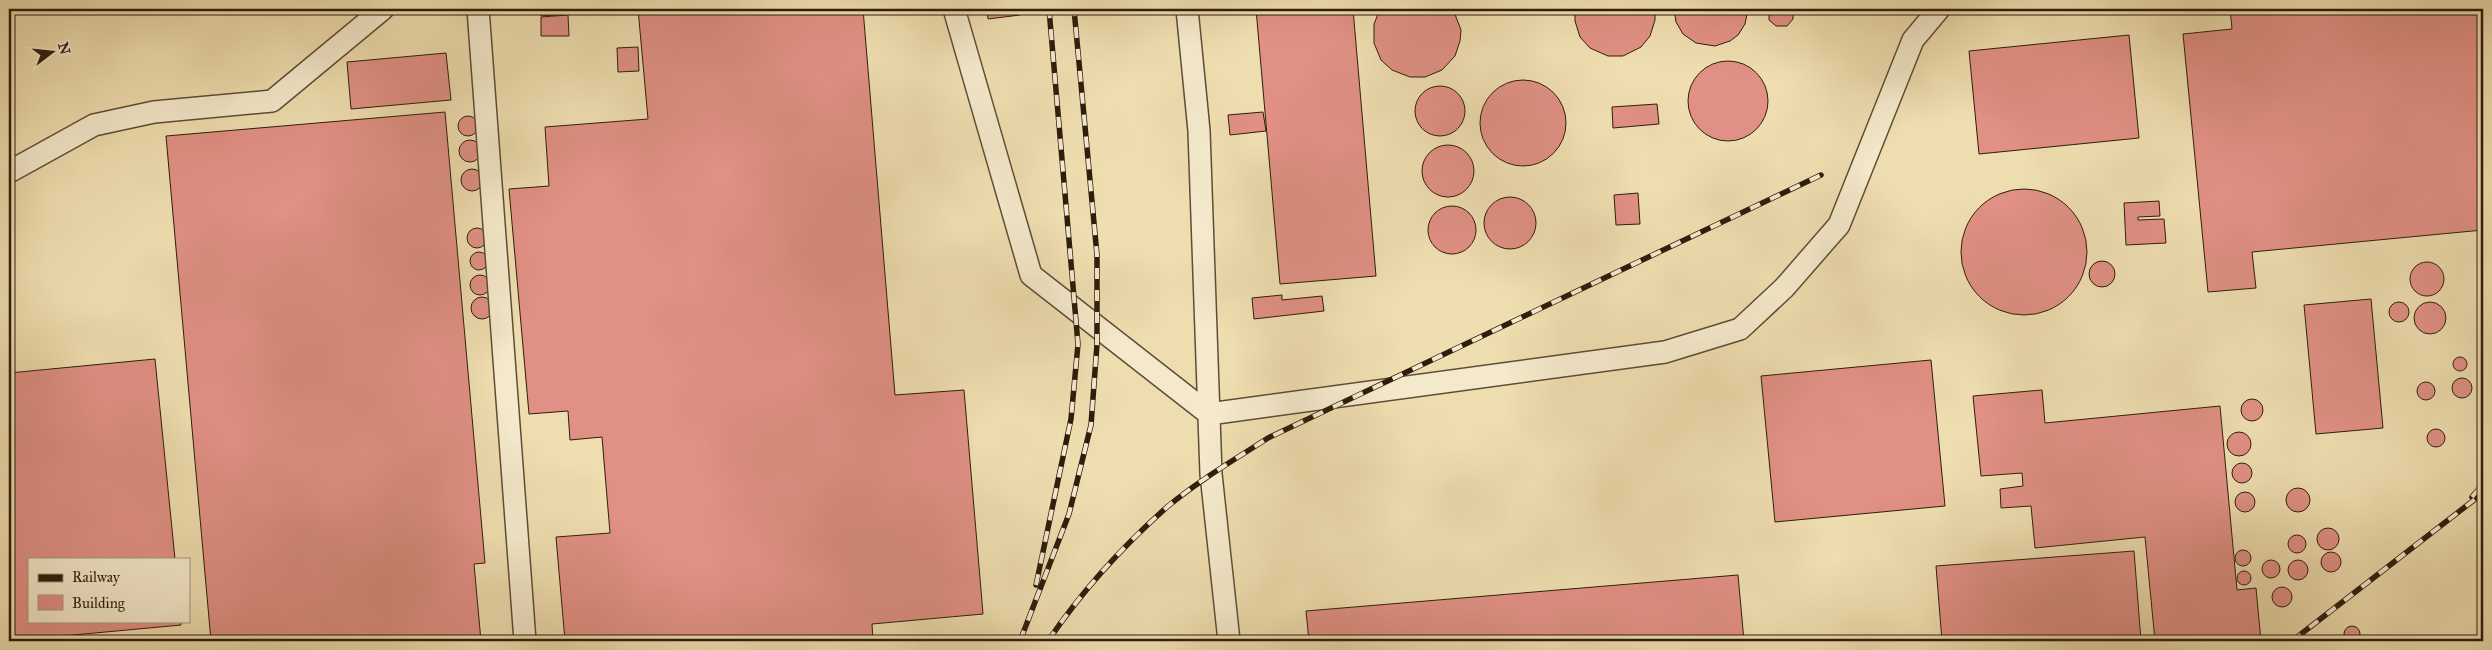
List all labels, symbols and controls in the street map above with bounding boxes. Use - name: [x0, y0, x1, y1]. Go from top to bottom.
- north arrow: [28, 28, 78, 78]
- text: N: [54, 41, 74, 57]
- legend: [28, 558, 190, 622]
- text: Railway: [72, 568, 121, 586]
- text: Building: [72, 594, 126, 612]

